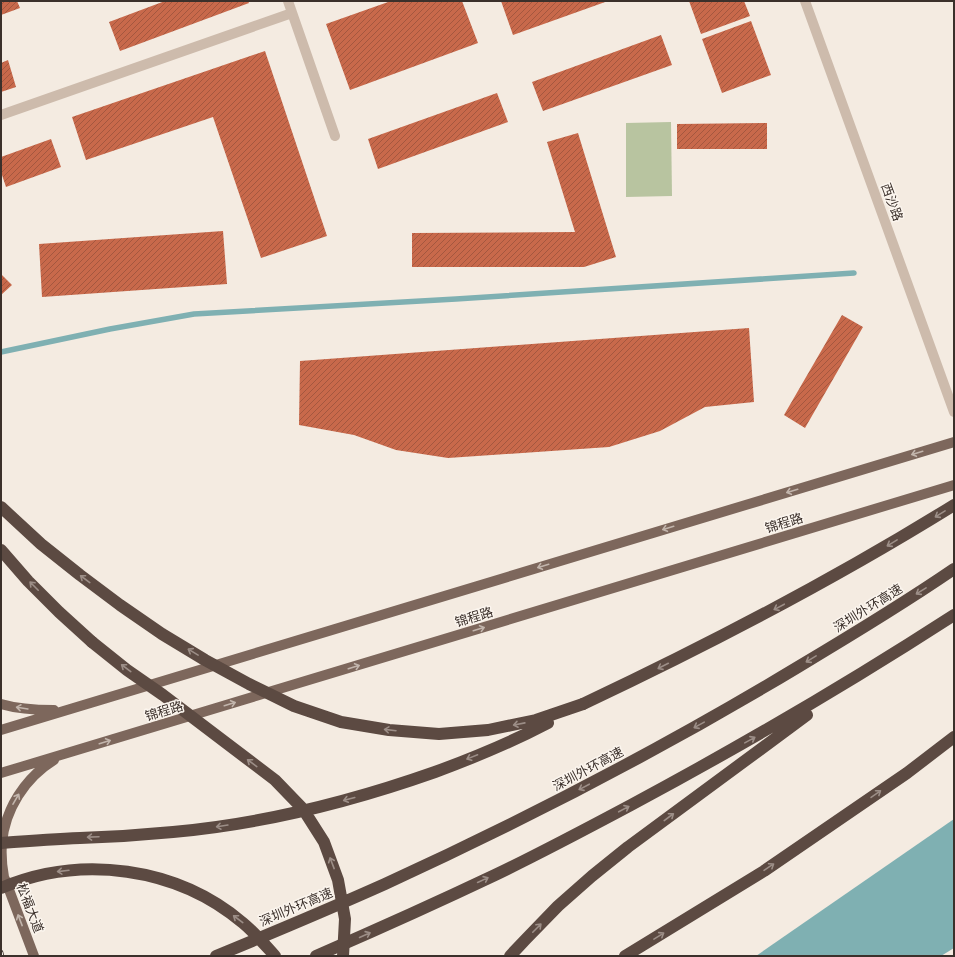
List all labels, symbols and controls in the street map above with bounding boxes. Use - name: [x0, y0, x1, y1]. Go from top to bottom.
- street label: 西沙路: [878, 181, 906, 223]
- one-way arrow: [910, 450, 923, 457]
- one-way arrow: [786, 488, 799, 495]
- street label: 锦程路: [763, 510, 805, 536]
- one-way arrow: [935, 510, 946, 518]
- one-way arrow: [661, 525, 674, 532]
- one-way arrow: [886, 539, 898, 547]
- one-way arrow: [537, 563, 550, 570]
- one-way arrow: [80, 575, 91, 584]
- one-way arrow: [29, 581, 38, 591]
- street label: 深圳外环高速: [831, 581, 905, 635]
- one-way arrow: [916, 586, 927, 595]
- one-way arrow: [773, 603, 785, 611]
- street label: 锦程路: [453, 604, 495, 630]
- one-way arrow: [472, 625, 485, 632]
- one-way arrow: [187, 648, 199, 656]
- one-way arrow: [805, 656, 817, 664]
- one-way arrow: [347, 663, 360, 670]
- one-way arrow: [657, 663, 669, 670]
- one-way arrow: [120, 664, 131, 673]
- street label: 锦程路: [143, 698, 185, 724]
- one-way arrow: [223, 700, 236, 707]
- one-way arrow: [16, 704, 29, 712]
- one-way arrow: [513, 720, 526, 728]
- one-way arrow: [693, 721, 705, 729]
- one-way arrow: [384, 726, 397, 734]
- one-way arrow: [744, 735, 756, 743]
- one-way arrow: [99, 738, 112, 745]
- street label: 深圳外环高速: [550, 744, 626, 794]
- one-way arrow: [467, 754, 479, 761]
- one-way arrow: [247, 759, 258, 767]
- one-way arrow: [579, 783, 591, 791]
- one-way arrow: [871, 790, 882, 798]
- one-way arrow: [13, 793, 21, 805]
- one-way arrow: [343, 796, 356, 803]
- one-way arrow: [618, 805, 630, 812]
- one-way arrow: [663, 813, 674, 822]
- one-way arrow: [216, 822, 229, 830]
- one-way arrow: [87, 834, 100, 841]
- one-way arrow: [327, 857, 335, 869]
- one-way arrow: [763, 863, 774, 871]
- one-way arrow: [57, 867, 70, 875]
- one-way arrow: [476, 876, 488, 883]
- street label: 松福大道: [14, 881, 46, 935]
- street label: 深圳外环高速: [257, 885, 335, 929]
- one-way arrow: [16, 914, 24, 926]
- one-way arrow: [232, 914, 243, 923]
- one-way arrow: [532, 923, 542, 933]
- one-way arrow: [358, 930, 370, 938]
- one-way arrow: [653, 931, 665, 939]

